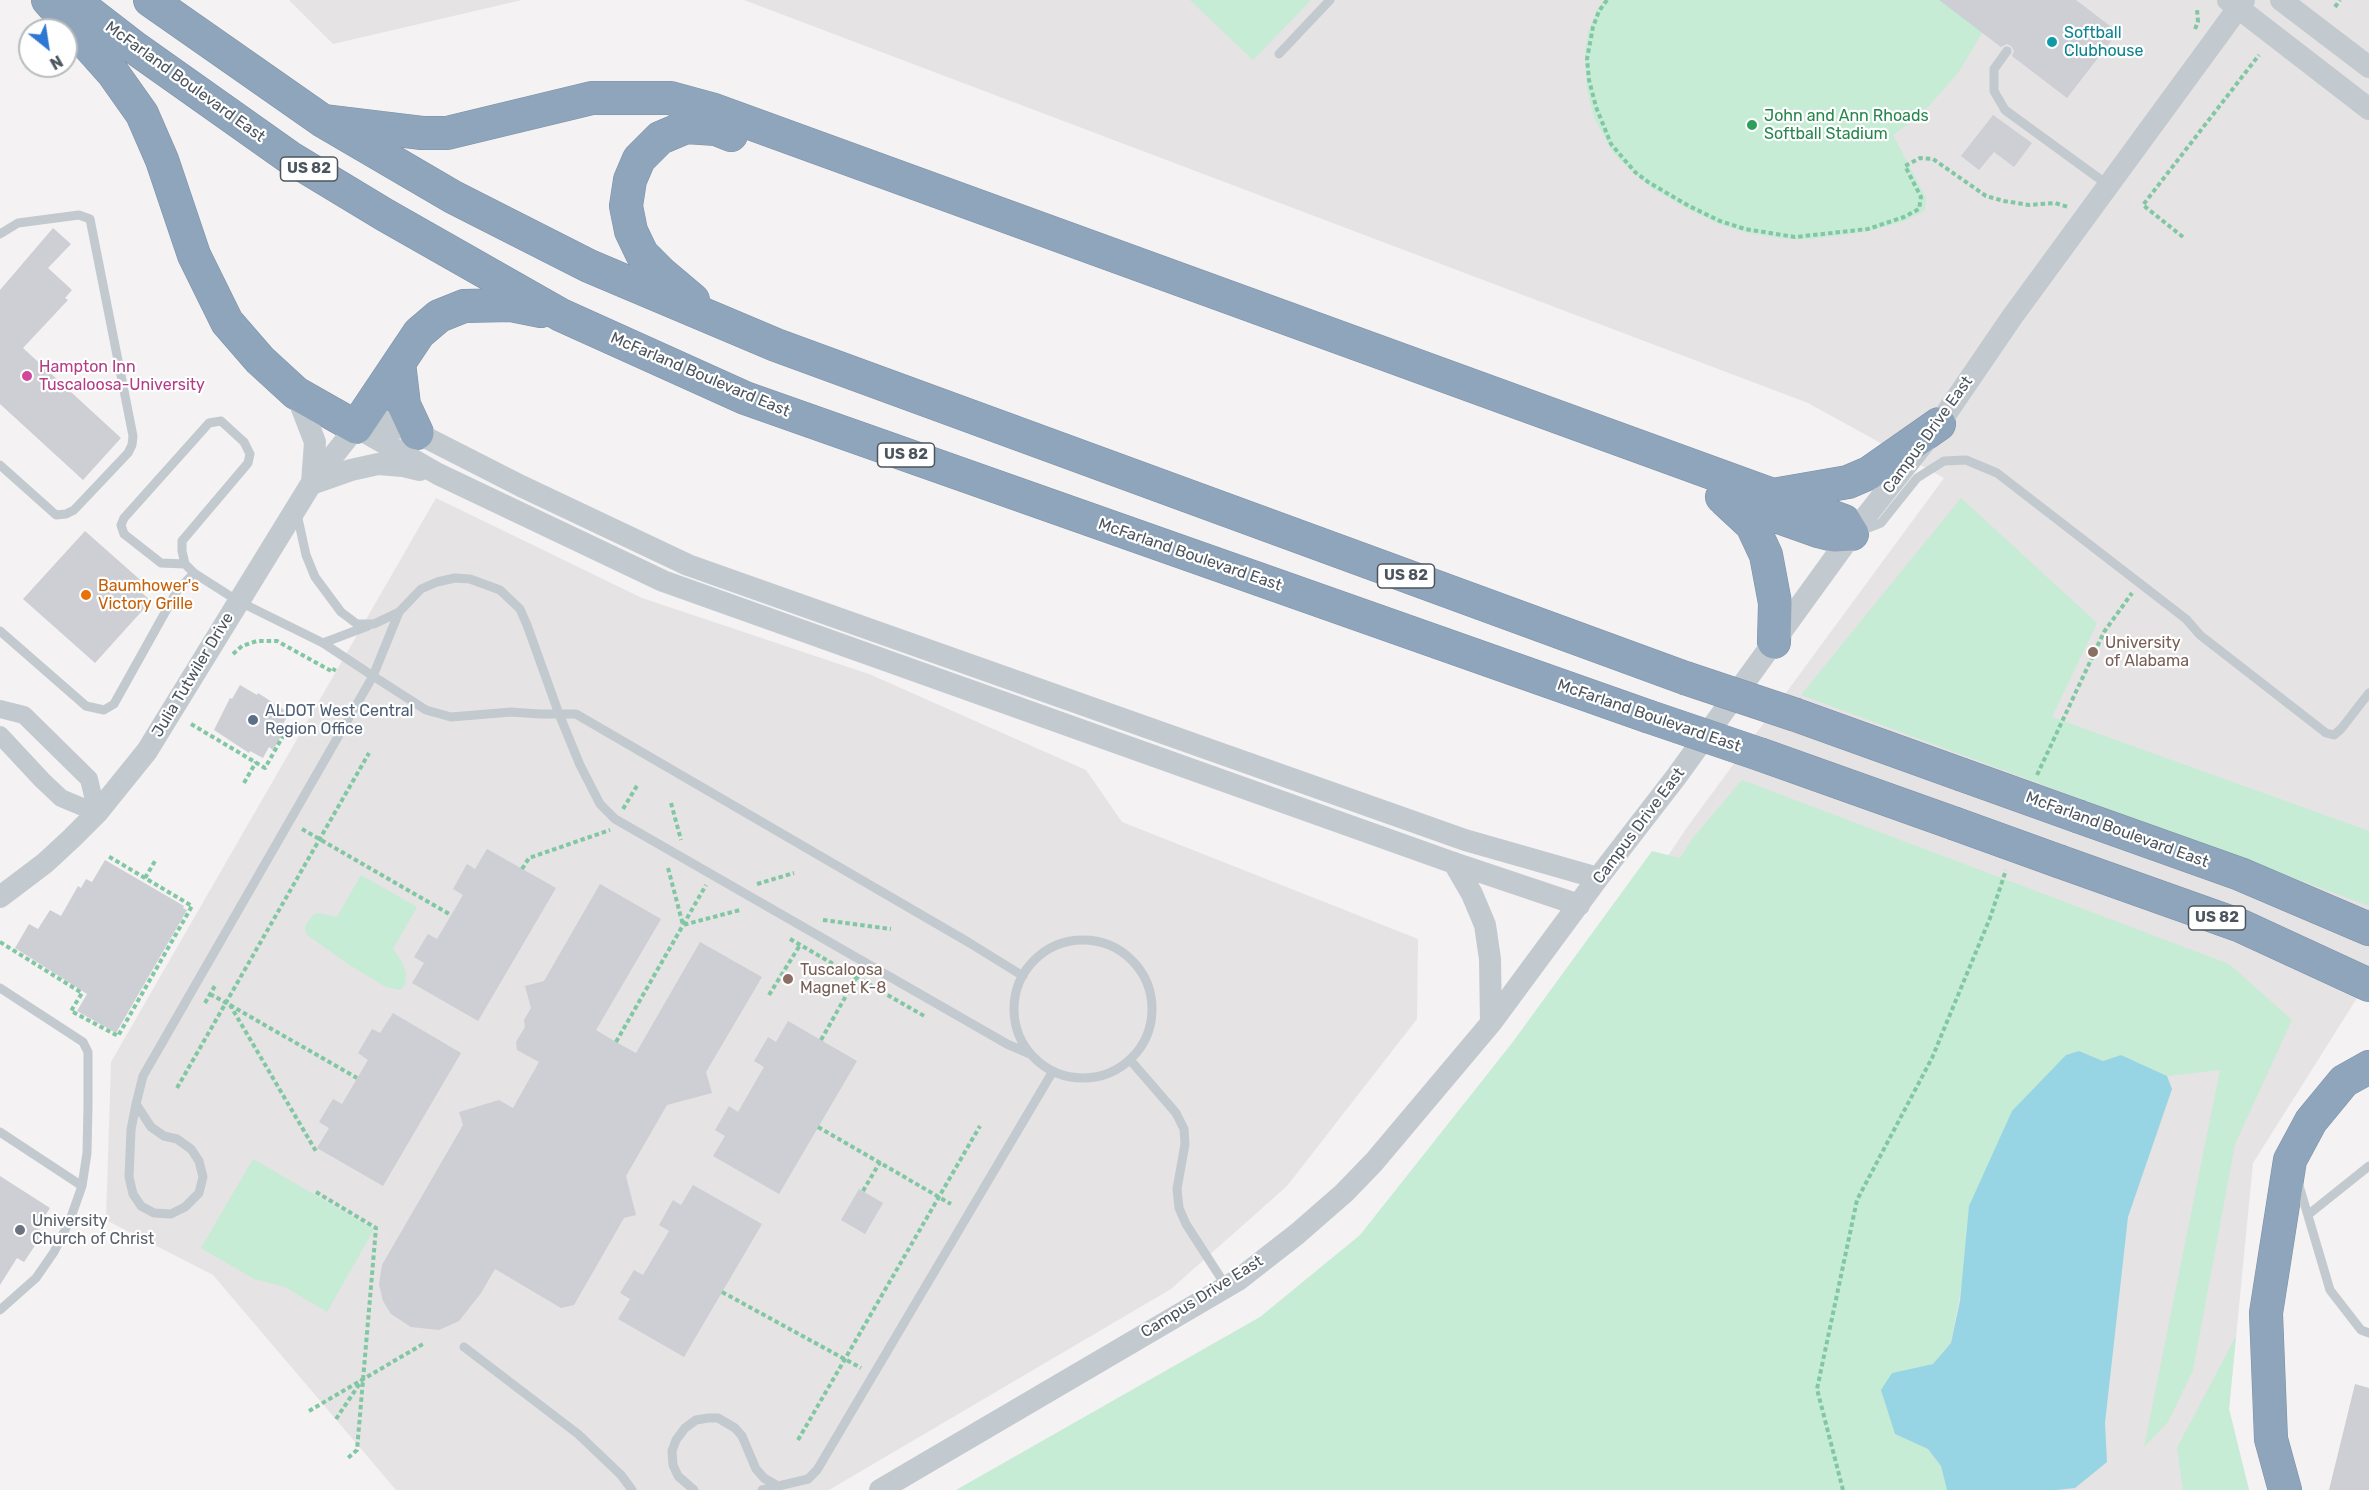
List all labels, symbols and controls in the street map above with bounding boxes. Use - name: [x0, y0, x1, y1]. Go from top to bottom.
- north arrow: [18, 18, 78, 78]
- street label: McFarland Boulevard East: [101, 18, 269, 146]
- place label: Softball Clubhouse: [2064, 23, 2143, 61]
- marker: Softball Clubhouse: [2045, 35, 2059, 49]
- text: N: [47, 51, 66, 73]
- place label: John and Ann Rhoads Softball Stadium: [1764, 106, 1929, 144]
- marker: John and Ann Rhoads Softball Stadium: [1745, 118, 1759, 132]
- road number: US 82: [280, 157, 338, 181]
- street label: McFarland Boulevard East: [607, 328, 793, 422]
- place label: Hampton Inn Tuscaloosa-University: [39, 357, 205, 395]
- marker: Hampton Inn Tuscaloosa-University: [20, 369, 34, 383]
- street label: Campus Drive East: [1879, 373, 1977, 497]
- road number: US 82: [878, 443, 934, 467]
- street label: McFarland Boulevard East: [1096, 515, 1284, 595]
- road number: US 82: [1378, 564, 1434, 588]
- place label: Baumhower's Victory Grille: [98, 576, 199, 614]
- marker: Baumhower's Victory Grille: [79, 588, 93, 602]
- street label: Julia Tutwiler Drive: [148, 609, 238, 741]
- place label: University of Alabama: [2105, 633, 2189, 671]
- marker: University of Alabama: [2086, 645, 2100, 659]
- street label: McFarland Boulevard East: [1555, 676, 1743, 756]
- place label: ALDOT West Central Region Office: [265, 701, 413, 739]
- marker: ALDOT West Central Region Office: [246, 713, 260, 727]
- street label: Campus Drive East: [1589, 764, 1689, 888]
- street label: McFarland Boulevard East: [2023, 788, 2211, 872]
- road number: US 82: [2188, 906, 2246, 930]
- place label: Tuscaloosa Magnet K-8: [800, 960, 886, 998]
- marker: Tuscaloosa Magnet K-8: [781, 972, 795, 986]
- place label: University Church of Christ: [32, 1211, 154, 1249]
- marker: University Church of Christ: [13, 1223, 27, 1237]
- street label: Campus Drive East: [1137, 1252, 1267, 1342]

